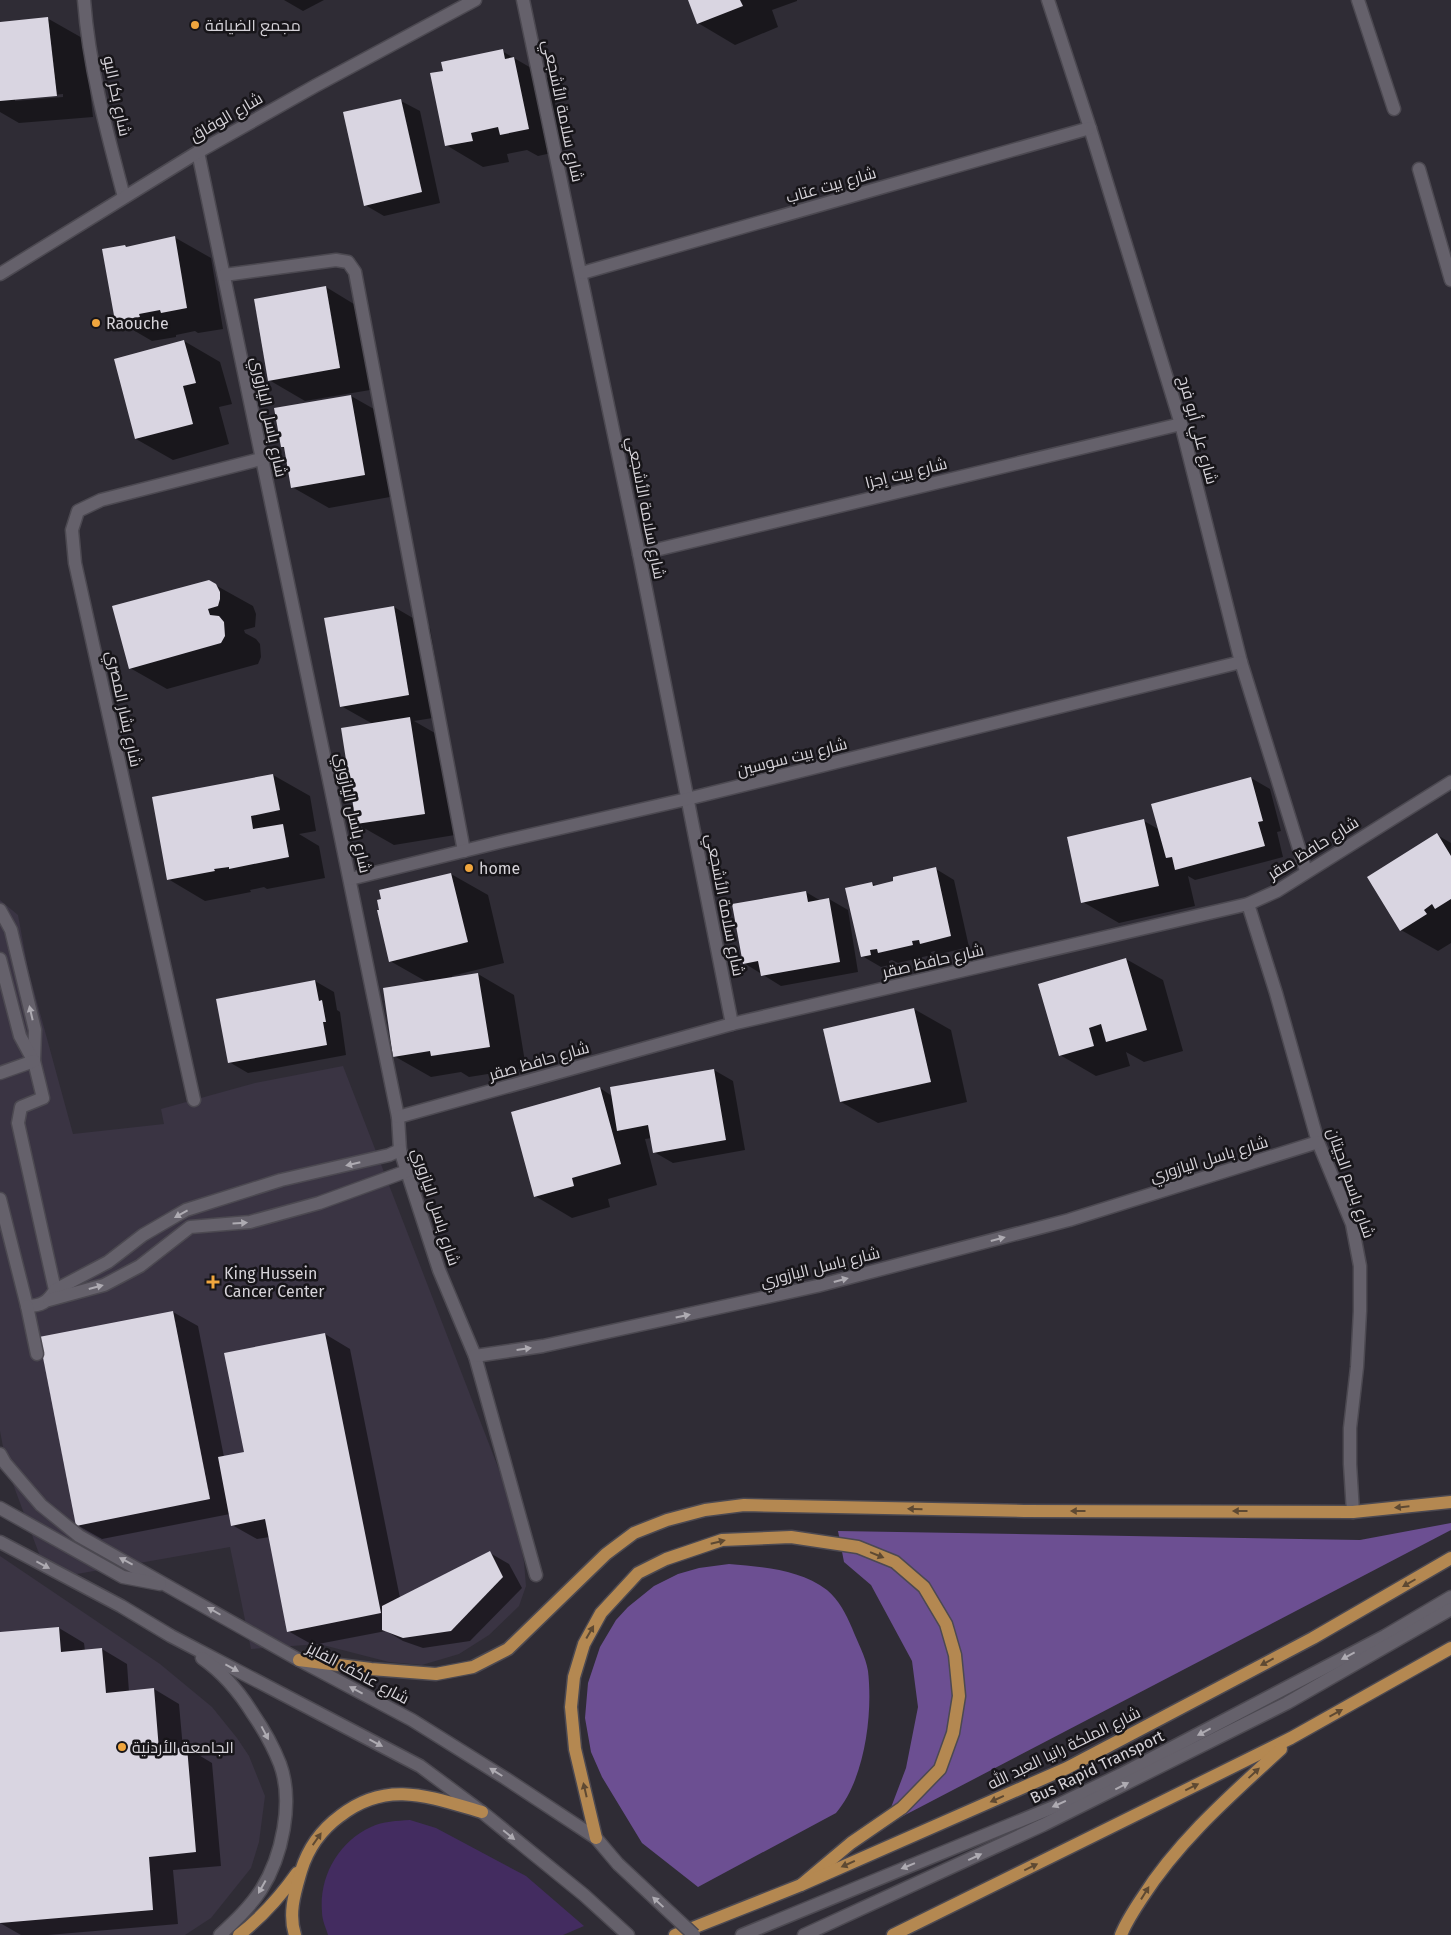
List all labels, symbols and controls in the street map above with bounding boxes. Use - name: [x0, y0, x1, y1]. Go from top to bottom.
- place label: مجمع الضيافة: [205, 16, 301, 37]
- marker: مجمع الضيافة: [189, 19, 201, 31]
- street label: شارع سلامة الأشجعي: [535, 38, 587, 185]
- street label: شارع بكر البو: [97, 54, 135, 138]
- street label: شارع الوفاق: [186, 88, 267, 147]
- street label: شارع بيت عتاب: [784, 163, 879, 209]
- place label: Raouche: [106, 314, 169, 333]
- marker: Raouche: [90, 317, 102, 329]
- street label: شارع باسل اليازوري: [243, 355, 291, 480]
- street label: شارع علي أبو فرح: [1171, 374, 1222, 487]
- street label: شارع سلامة الأشجعي: [619, 435, 669, 582]
- street label: شارع بيت إجزا: [863, 454, 949, 494]
- street label: شارع بشار المصري: [99, 649, 146, 770]
- street label: شارع بيت سوسين: [735, 734, 850, 782]
- street label: شارع باسل اليازوري: [327, 751, 375, 876]
- street label: شارع حافظ صقر: [1263, 812, 1363, 886]
- street label: شارع سلامة الأشجعي: [698, 832, 748, 979]
- place label: home: [479, 859, 520, 878]
- marker: home: [463, 862, 475, 874]
- street label: شارع حافظ صقر: [879, 940, 986, 984]
- one-way arrow: [27, 1006, 35, 1021]
- street label: شارع حافظ صقر: [486, 1038, 592, 1087]
- street label: شارع باسم الجيتان: [1321, 1125, 1379, 1241]
- street label: شارع باسل اليازوري: [1148, 1132, 1272, 1190]
- street label: شارع باسل اليازوري: [404, 1146, 464, 1269]
- one-way arrow: [346, 1160, 361, 1168]
- one-way arrow: [174, 1209, 187, 1218]
- one-way arrow: [232, 1218, 248, 1226]
- one-way arrow: [991, 1234, 1006, 1242]
- street label: شارع باسل اليازوري: [758, 1243, 883, 1295]
- place label: King Hussein Cancer Center: [224, 1264, 325, 1301]
- marker: King Hussein Cancer Center: [206, 1275, 220, 1289]
- one-way arrow: [834, 1276, 849, 1284]
- one-way arrow: [89, 1283, 104, 1291]
- one-way arrow: [675, 1312, 690, 1320]
- one-way arrow: [516, 1345, 532, 1353]
- one-way arrow: [1394, 1503, 1410, 1511]
- one-way arrow: [907, 1505, 923, 1513]
- one-way arrow: [1069, 1507, 1085, 1515]
- one-way arrow: [1232, 1507, 1248, 1515]
- one-way arrow: [710, 1538, 725, 1546]
- one-way arrow: [870, 1551, 885, 1559]
- one-way arrow: [119, 1556, 132, 1565]
- one-way arrow: [36, 1560, 50, 1569]
- one-way arrow: [1402, 1578, 1415, 1587]
- one-way arrow: [207, 1607, 220, 1616]
- one-way arrow: [586, 1626, 595, 1639]
- street label: شارع عاكف الفايز: [302, 1638, 412, 1710]
- one-way arrow: [1340, 1652, 1355, 1660]
- one-way arrow: [1260, 1658, 1274, 1666]
- one-way arrow: [225, 1663, 239, 1672]
- one-way arrow: [349, 1686, 363, 1694]
- street label: شارع الملكة رانيا العبد الله: [984, 1702, 1144, 1795]
- one-way arrow: [1330, 1708, 1343, 1717]
- one-way arrow: [261, 1725, 269, 1740]
- street label: Bus Rapid Transport: [1027, 1726, 1167, 1808]
- one-way arrow: [1197, 1728, 1211, 1736]
- place label: الجامعة الأردنية: [132, 1738, 234, 1757]
- one-way arrow: [368, 1739, 383, 1747]
- marker: الجامعة الأردنية: [116, 1741, 128, 1753]
- one-way arrow: [1248, 1767, 1260, 1779]
- one-way arrow: [489, 1768, 503, 1777]
- one-way arrow: [1114, 1782, 1129, 1790]
- one-way arrow: [581, 1783, 589, 1798]
- one-way arrow: [1185, 1783, 1199, 1791]
- one-way arrow: [990, 1795, 1004, 1803]
- one-way arrow: [1052, 1801, 1066, 1809]
- one-way arrow: [502, 1829, 515, 1840]
- one-way arrow: [312, 1832, 322, 1846]
- one-way arrow: [968, 1852, 982, 1860]
- one-way arrow: [841, 1860, 855, 1868]
- one-way arrow: [901, 1863, 916, 1871]
- one-way arrow: [1024, 1863, 1038, 1871]
- one-way arrow: [258, 1879, 266, 1894]
- one-way arrow: [1140, 1886, 1150, 1900]
- one-way arrow: [653, 1896, 665, 1908]

